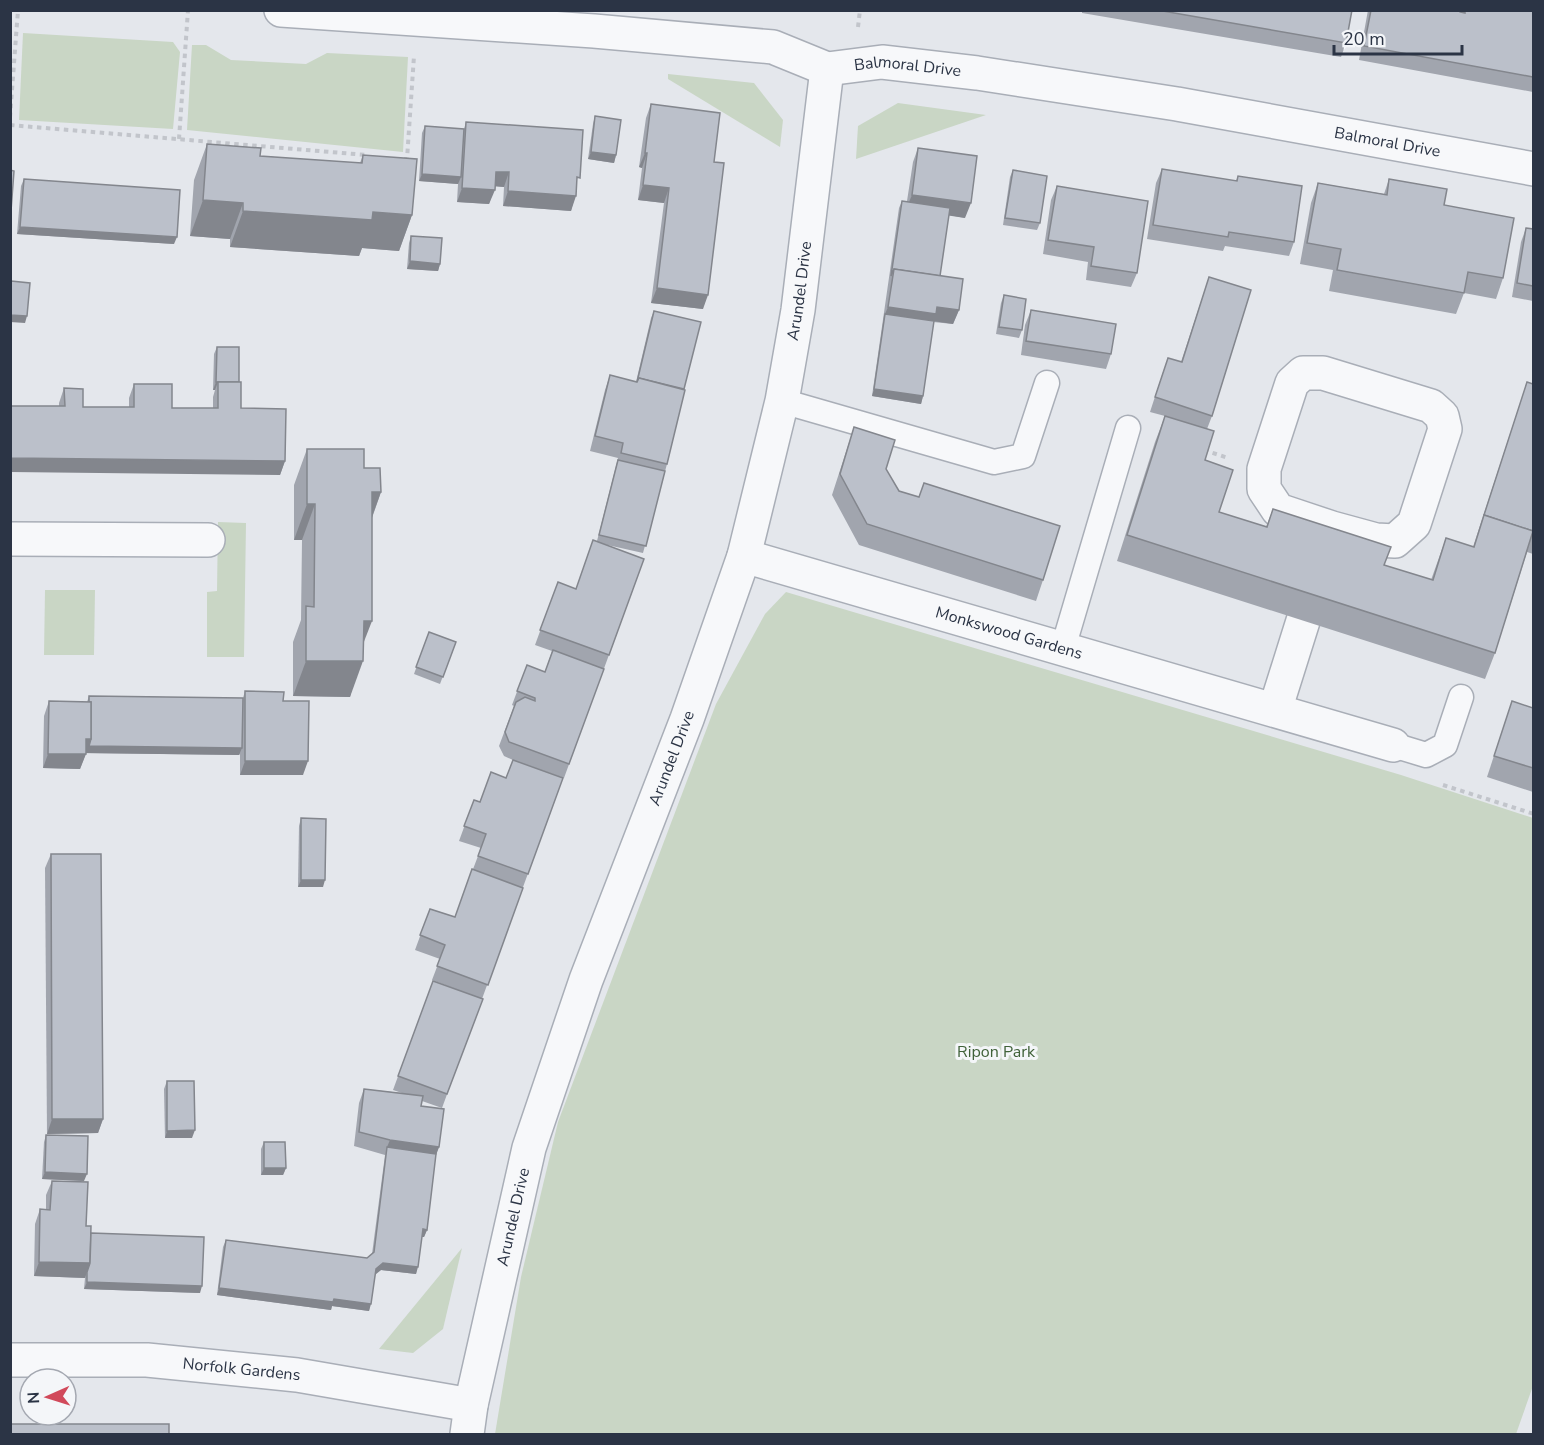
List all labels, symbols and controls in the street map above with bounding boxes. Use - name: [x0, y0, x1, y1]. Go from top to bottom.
- scale bar: [1334, 18, 1462, 56]
- text: 20 m: [1343, 27, 1385, 51]
- street label: Balmoral Drive: [853, 51, 962, 82]
- street label: Balmoral Drive: [1332, 122, 1442, 163]
- street label: Arundel Drive: [782, 240, 817, 342]
- street label: Monkswood Gardens: [933, 601, 1085, 665]
- street label: Arundel Drive: [644, 708, 700, 809]
- park label: Ripon Park: [957, 1041, 1036, 1063]
- street label: Arundel Drive: [492, 1166, 535, 1268]
- street label: Norfolk Gardens: [182, 1353, 301, 1386]
- north arrow: [18, 1367, 78, 1427]
- text: N: [23, 1391, 45, 1404]

